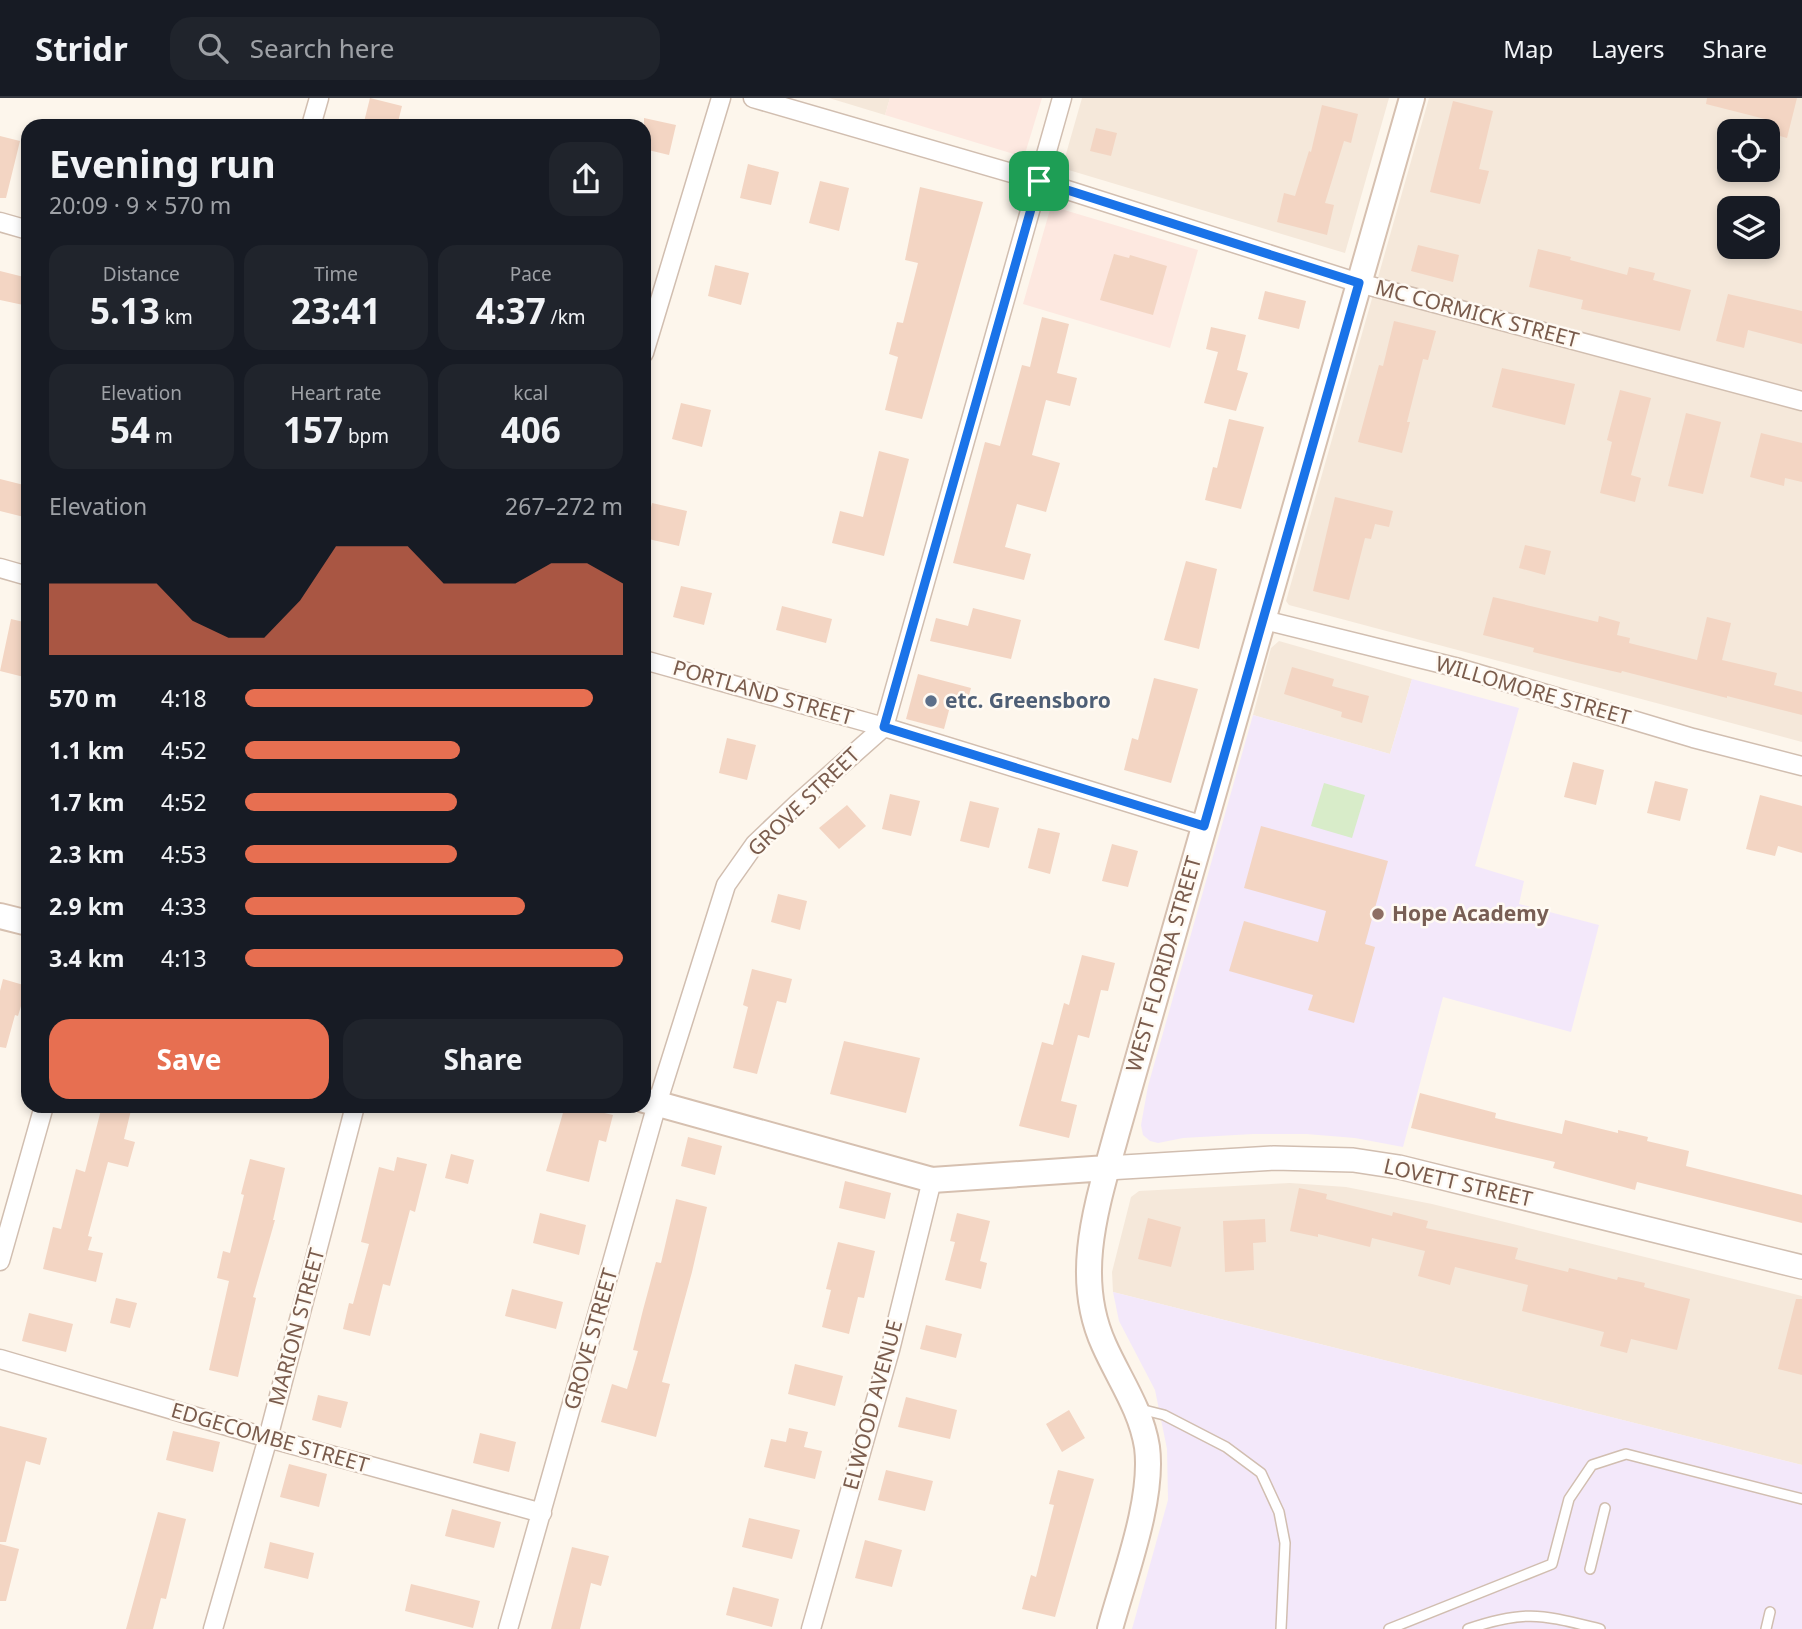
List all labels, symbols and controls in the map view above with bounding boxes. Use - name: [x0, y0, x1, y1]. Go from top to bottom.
- search box: [170, 17, 660, 80]
- text: Stridr: [35, 26, 128, 71]
- icon: search: [194, 29, 232, 67]
- text: Search here: [250, 30, 394, 66]
- text: Map: [1503, 32, 1553, 65]
- text: Layers: [1591, 32, 1665, 65]
- text: Share: [1703, 32, 1767, 65]
- map controls: [1717, 119, 1780, 259]
- button: locate: [1717, 119, 1780, 182]
- text: Evening run: [49, 137, 276, 189]
- button: share: [549, 142, 623, 216]
- pin: [1009, 151, 1069, 211]
- icon: arrive: [1020, 162, 1058, 200]
- text: 20:09 · 9 × 570 m: [49, 189, 231, 221]
- button: layers: [1717, 196, 1780, 259]
- text: Distance: [103, 261, 180, 287]
- text: Time: [314, 261, 358, 287]
- text: Pace: [510, 261, 552, 287]
- street label: MC CORMICK STREET: [1373, 272, 1582, 354]
- text: 5.13: [90, 287, 160, 334]
- text: 23:41: [291, 287, 381, 334]
- text: 4:37: [476, 287, 546, 334]
- text: km: [160, 304, 193, 330]
- text: /km: [546, 304, 586, 330]
- text: Elevation: [101, 380, 182, 406]
- text: Heart rate: [291, 380, 381, 406]
- text: kcal: [513, 380, 548, 406]
- text: 54: [110, 406, 150, 453]
- text: 157: [283, 406, 343, 453]
- text: 406: [501, 406, 561, 453]
- text: m: [150, 423, 173, 449]
- text: bpm: [343, 423, 389, 449]
- text: Elevation: [49, 490, 147, 522]
- text: 267–272 m: [505, 490, 623, 522]
- street label: WILLOMORE STREET: [1433, 649, 1634, 731]
- street label: PORTLAND STREET: [670, 653, 857, 731]
- text: 570 m: [49, 682, 117, 714]
- text: 4:18: [161, 682, 207, 714]
- place label: etc. Greensboro: [945, 686, 1111, 714]
- marker: etc. Greensboro: [923, 693, 939, 709]
- text: 1.1 km: [49, 734, 124, 766]
- text: 4:52: [161, 734, 207, 766]
- street label: GROVE STREET: [741, 740, 866, 862]
- text: 1.7 km: [49, 786, 124, 818]
- text: 4:52: [161, 786, 207, 818]
- text: 2.3 km: [49, 838, 124, 870]
- text: 4:53: [161, 838, 207, 870]
- street label: WEST FLORIDA STREET: [1119, 852, 1207, 1075]
- text: 2.9 km: [49, 890, 124, 922]
- text: 4:33: [161, 890, 207, 922]
- place label: Hope Academy: [1392, 899, 1549, 927]
- marker: Hope Academy: [1370, 906, 1386, 922]
- text: 3.4 km: [49, 942, 124, 974]
- text: 4:13: [161, 942, 207, 974]
- button: Save: [49, 1019, 329, 1099]
- button: Share: [343, 1019, 623, 1099]
- street label: LOVETT STREET: [1381, 1151, 1536, 1213]
- street label: MARION STREET: [262, 1245, 331, 1408]
- street label: GROVE STREET: [557, 1265, 624, 1413]
- street label: ELWOOD AVENUE: [836, 1317, 908, 1493]
- street label: EDGECOMBE STREET: [168, 1395, 373, 1479]

